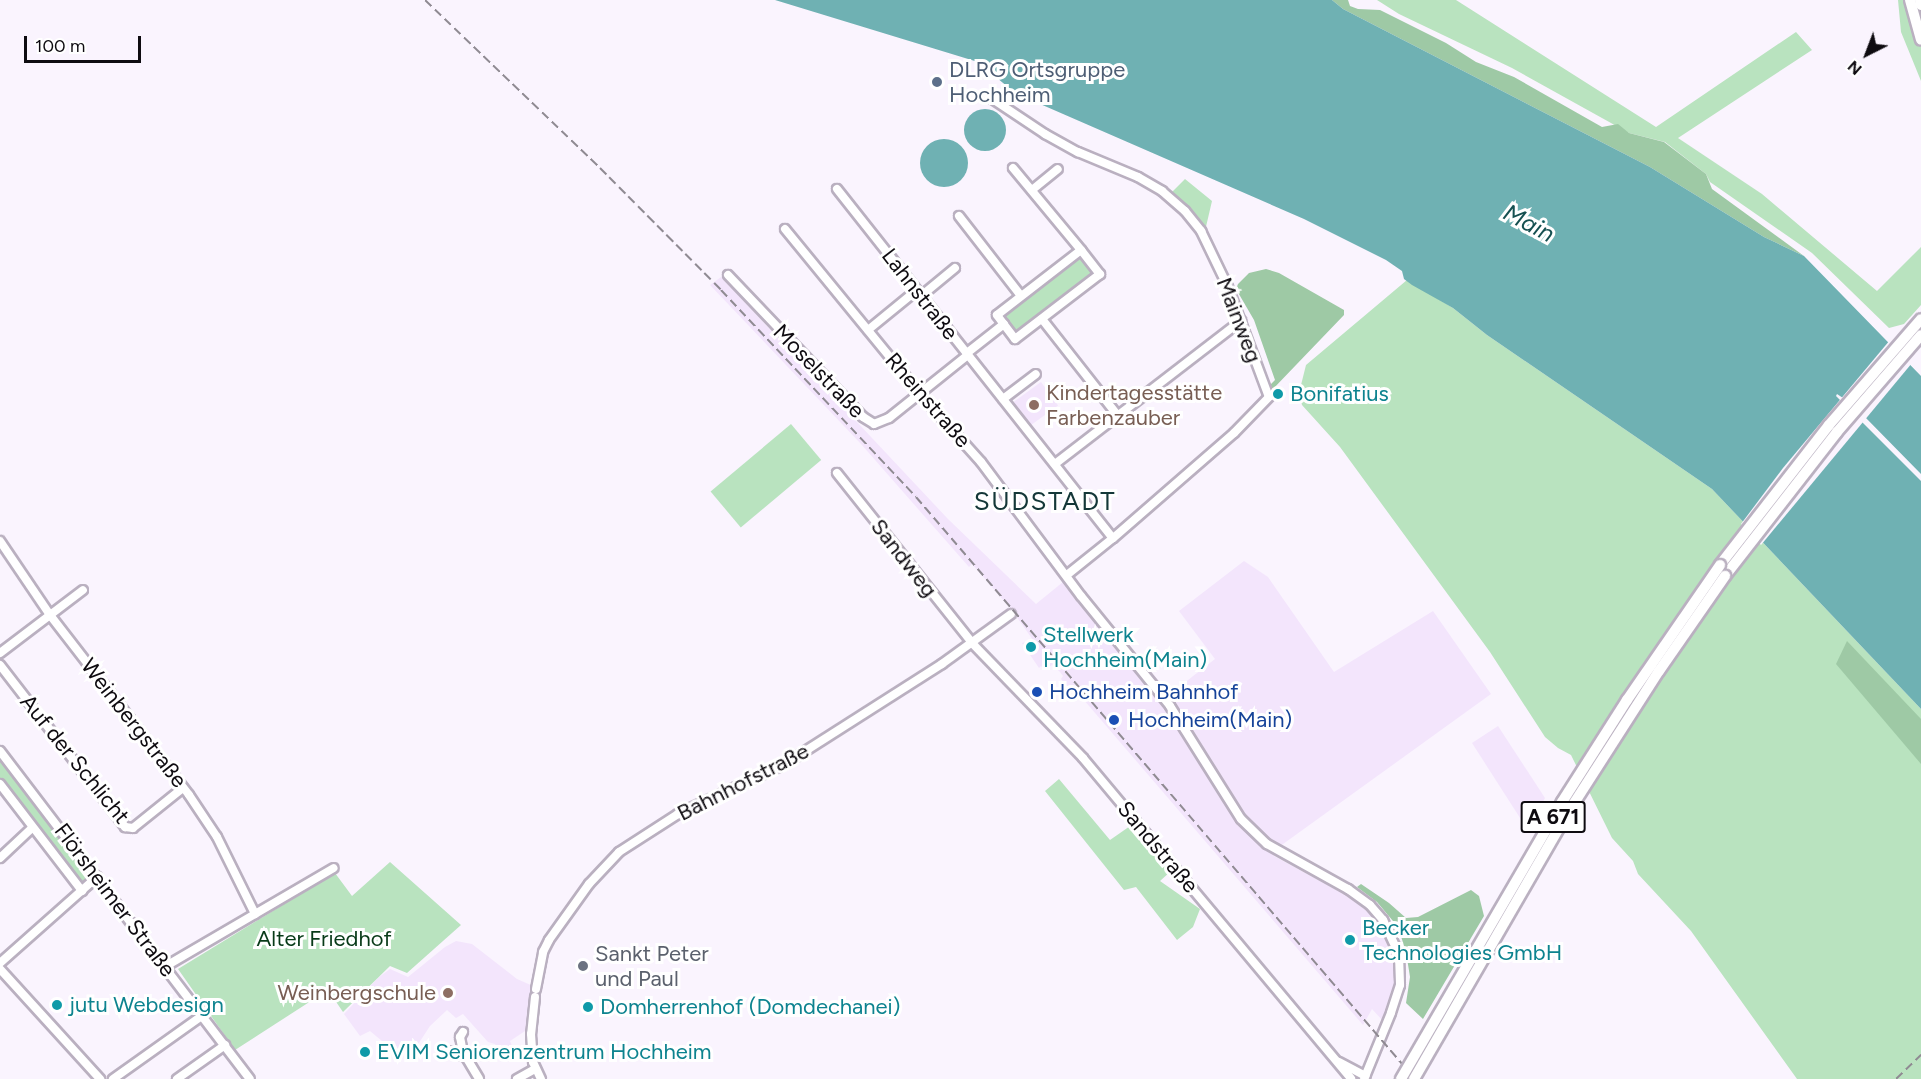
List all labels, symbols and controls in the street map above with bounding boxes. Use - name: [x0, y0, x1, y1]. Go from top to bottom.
- scale bar: [27, 24, 144, 62]
- north arrow: [1837, 24, 1897, 84]
- text: 100 m: [35, 35, 85, 57]
- place label: DLRG Ortsgruppe Hochheim: [949, 56, 1125, 107]
- text: N: [1844, 57, 1866, 79]
- marker: DLRG Ortsgruppe Hochheim: [930, 75, 944, 89]
- water label: Main: [1499, 198, 1559, 248]
- street label: Lahnstraße: [876, 243, 964, 345]
- street label: Mainweg: [1211, 274, 1267, 366]
- street label: Moselstraße: [768, 319, 870, 423]
- street label: Rheinstraße: [880, 347, 976, 453]
- place label: Kindertagesstätte Farbenzauber: [1046, 379, 1222, 430]
- place label: Bonifatius: [1290, 381, 1389, 407]
- marker: Bonifatius: [1271, 387, 1285, 401]
- marker: Kindertagesstätte Farbenzauber: [1027, 398, 1041, 412]
- district label: SÜDSTADT: [974, 486, 1116, 518]
- street label: Sandweg: [865, 514, 943, 602]
- place label: Stellwerk Hochheim(Main): [1043, 621, 1207, 672]
- marker: Stellwerk Hochheim(Main): [1024, 640, 1038, 654]
- street label: Weinbergstraße: [75, 653, 193, 793]
- place label: Hochheim Bahnhof: [1049, 679, 1238, 705]
- marker: Hochheim Bahnhof: [1030, 685, 1044, 699]
- street label: Auf der Schlicht: [15, 689, 135, 829]
- place label: Hochheim(Main): [1128, 707, 1292, 733]
- marker: Hochheim(Main): [1105, 711, 1123, 729]
- street label: Bahnhofstraße: [673, 738, 813, 826]
- street label: Sandstraße: [1112, 796, 1204, 898]
- road number: A 671: [1520, 799, 1586, 835]
- street label: Flörsheimer Straße: [49, 818, 181, 982]
- place label: Becker Technologies GmbH: [1362, 914, 1562, 966]
- park label: Alter Friedhof: [256, 926, 392, 952]
- marker: Becker Technologies GmbH: [1343, 933, 1357, 947]
- place label: Sankt Peter und Paul: [595, 940, 709, 992]
- marker: Sankt Peter und Paul: [576, 959, 590, 973]
- place label: Weinbergschule: [278, 980, 436, 1006]
- marker: Weinbergschule: [441, 986, 455, 1000]
- place label: jutu Webdesign: [69, 992, 224, 1018]
- place label: Domherrenhof (Domdechanei): [600, 994, 900, 1020]
- marker: jutu Webdesign: [50, 998, 64, 1012]
- marker: Domherrenhof (Domdechanei): [581, 1000, 595, 1014]
- place label: EVIM Seniorenzentrum Hochheim: [377, 1039, 712, 1065]
- marker: EVIM Seniorenzentrum Hochheim: [358, 1045, 372, 1059]

